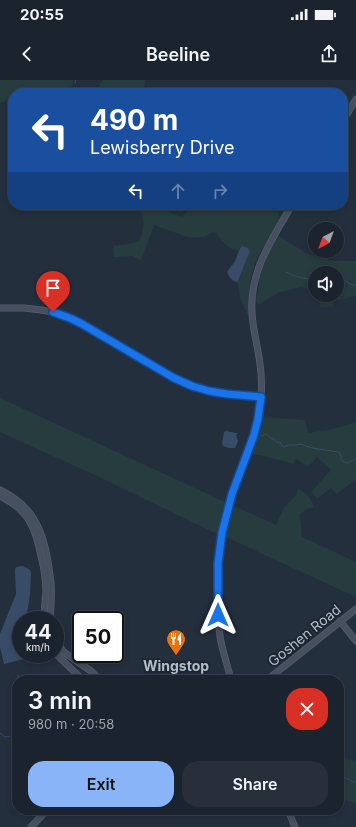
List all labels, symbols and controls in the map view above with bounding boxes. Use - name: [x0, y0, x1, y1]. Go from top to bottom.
- text: 20:55: [20, 5, 64, 24]
- icon: back: [16, 43, 38, 65]
- icon: share: [318, 43, 340, 65]
- text: Beeline: [146, 44, 210, 65]
- text: 490 m: [90, 103, 178, 137]
- icon: left: [24, 104, 76, 156]
- text: Lewisberry Drive: [90, 137, 234, 158]
- icon: left: [125, 180, 147, 202]
- icon: ahead: [167, 180, 189, 202]
- icon: right: [209, 180, 231, 202]
- north arrow: [308, 222, 344, 258]
- map controls: [308, 222, 344, 302]
- button: sound: [308, 266, 344, 302]
- pin: [36, 271, 70, 312]
- icon: arrive: [42, 277, 64, 299]
- position arrow: [197, 594, 239, 636]
- street label: Goshen Road: [264, 600, 344, 670]
- speed limit sign: 50: [72, 611, 124, 663]
- text: 44: [24, 620, 52, 644]
- restaurant icon: Wingstop: [165, 628, 187, 656]
- text: km/h: [26, 641, 50, 653]
- place label: Wingstop: [143, 657, 209, 674]
- text: 3 min: [28, 686, 92, 715]
- button: close: [286, 688, 328, 730]
- text: 980 m · 20:58: [28, 716, 114, 732]
- button: Exit: [28, 761, 174, 807]
- button: Share: [182, 761, 328, 807]

